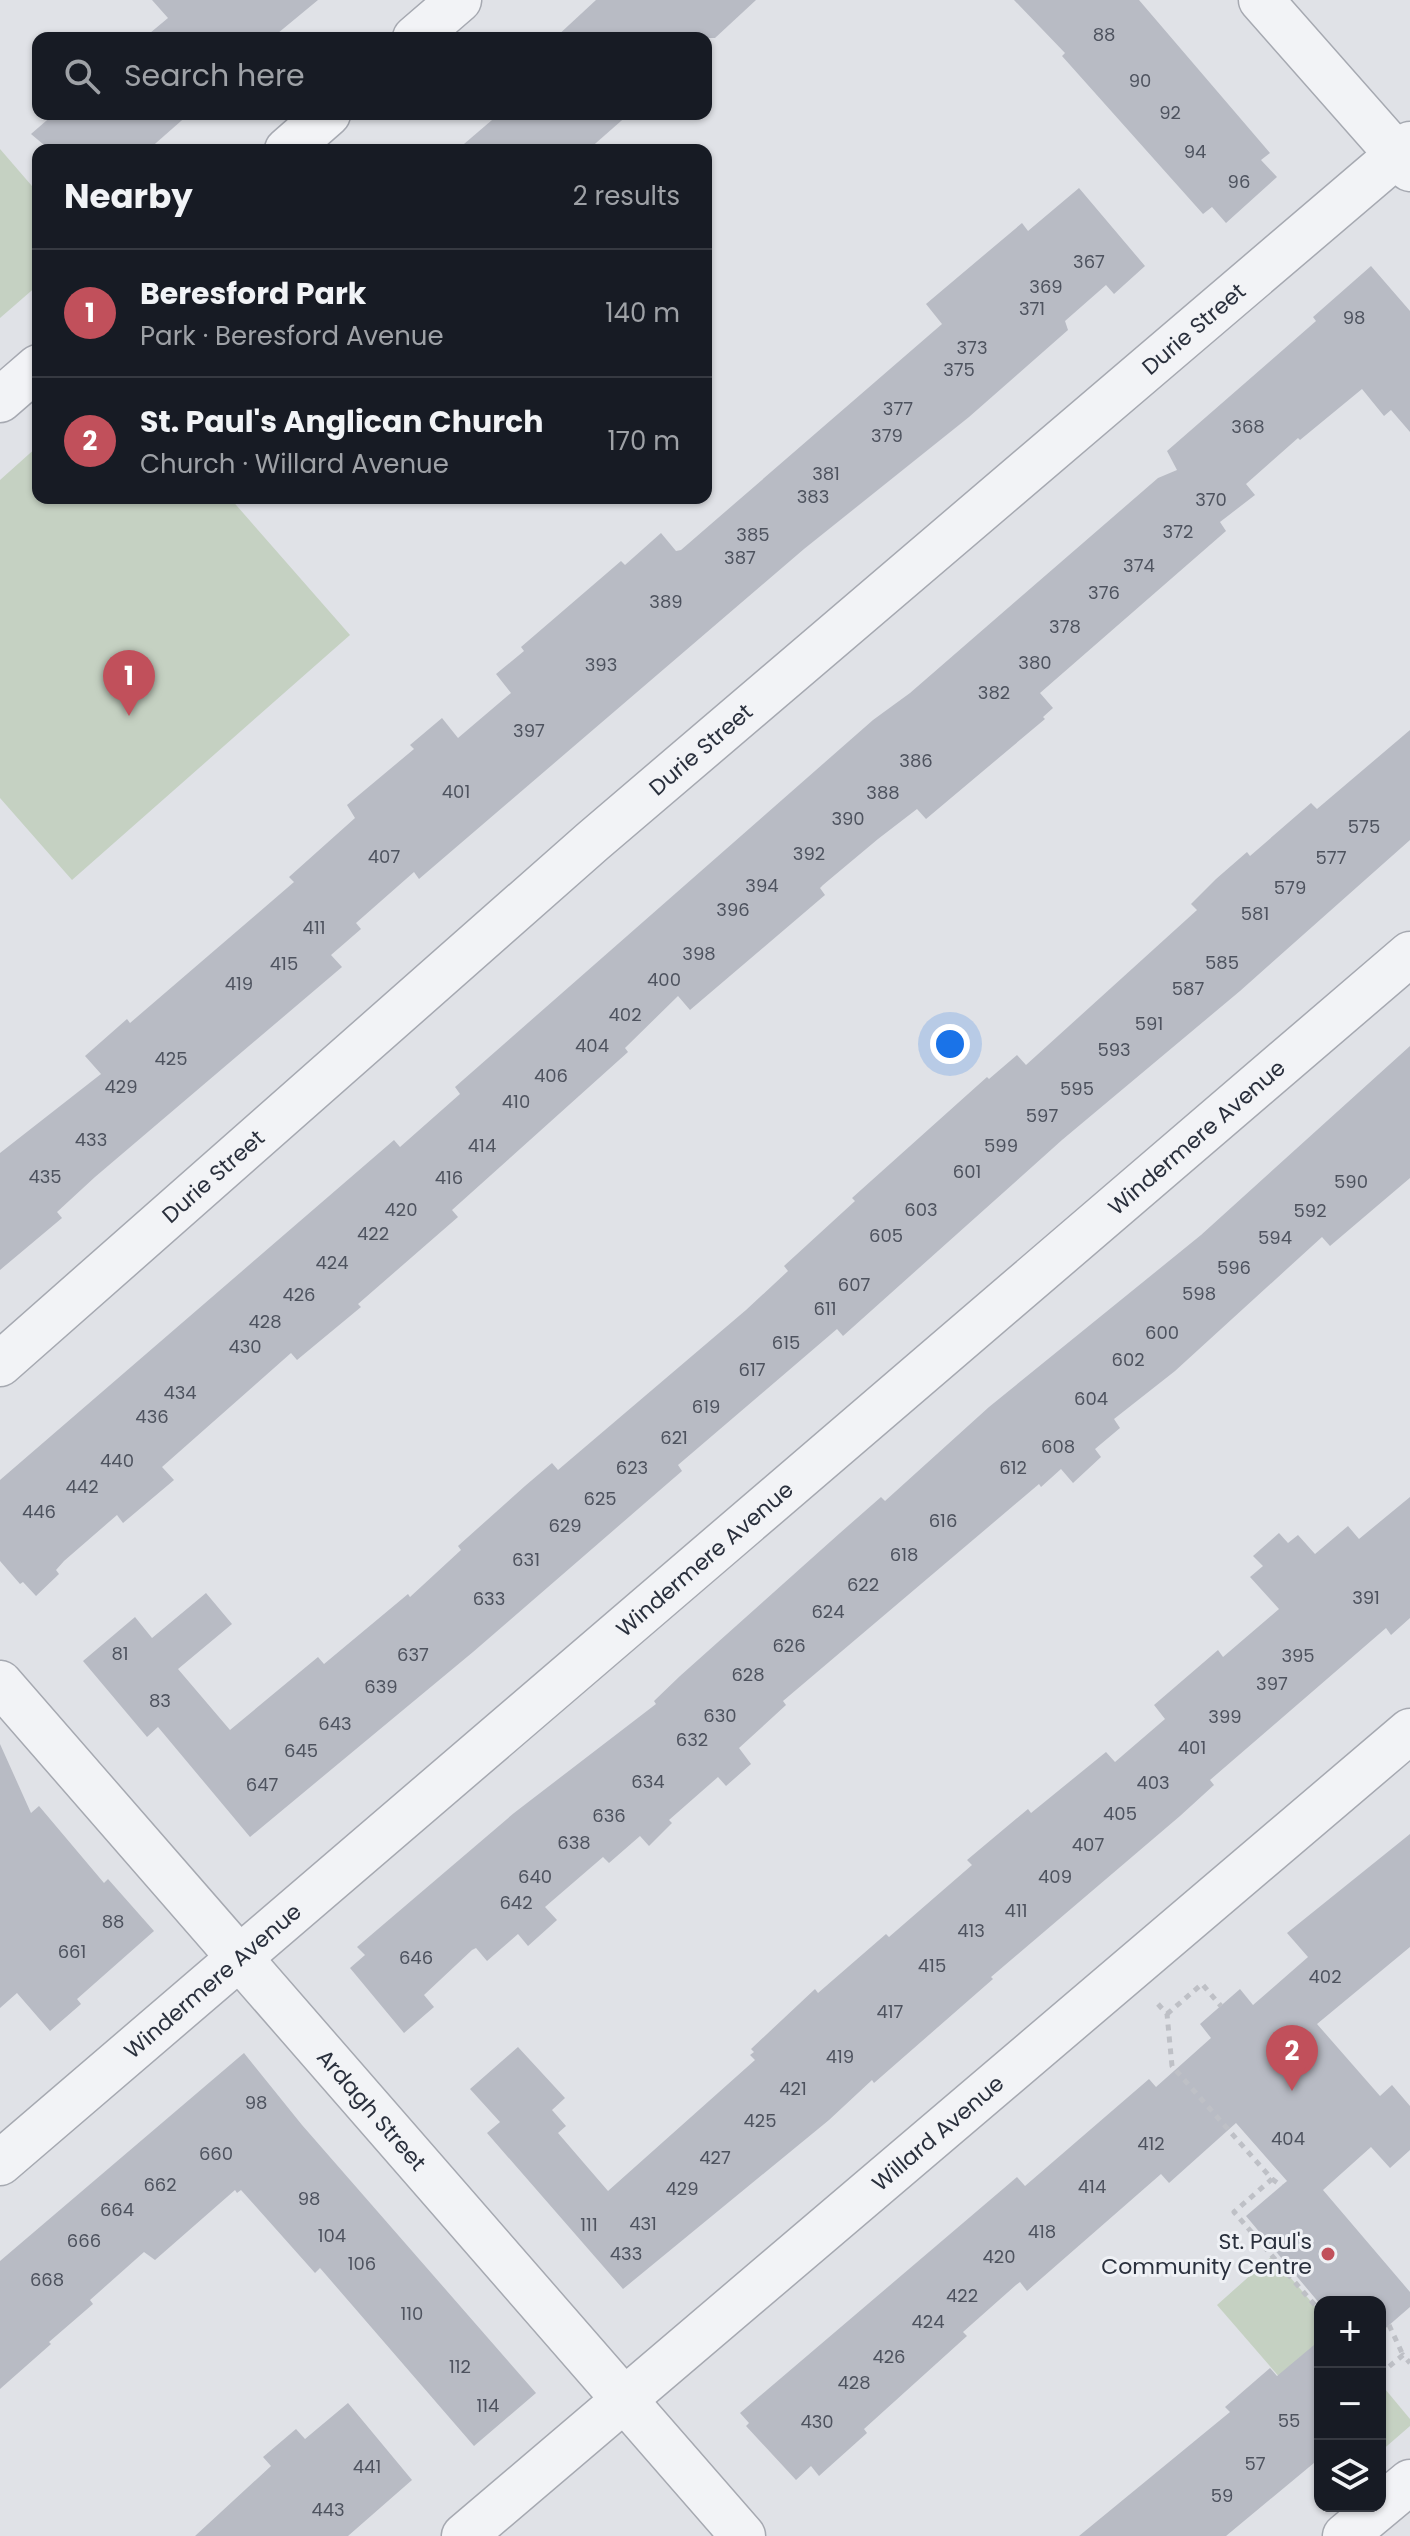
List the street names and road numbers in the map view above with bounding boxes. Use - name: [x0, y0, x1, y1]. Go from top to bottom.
- street label: Durie Street: [1135, 276, 1252, 382]
- street label: Durie Street: [642, 696, 759, 802]
- street label: Windermere Avenue: [1101, 1052, 1292, 1222]
- street label: Durie Street: [155, 1122, 271, 1230]
- street label: Windermere Avenue: [609, 1474, 800, 1644]
- street label: Windermere Avenue: [117, 1896, 308, 2066]
- street label: Ardagh Street: [310, 2042, 433, 2177]
- street label: Willard Avenue: [865, 2068, 1010, 2198]

